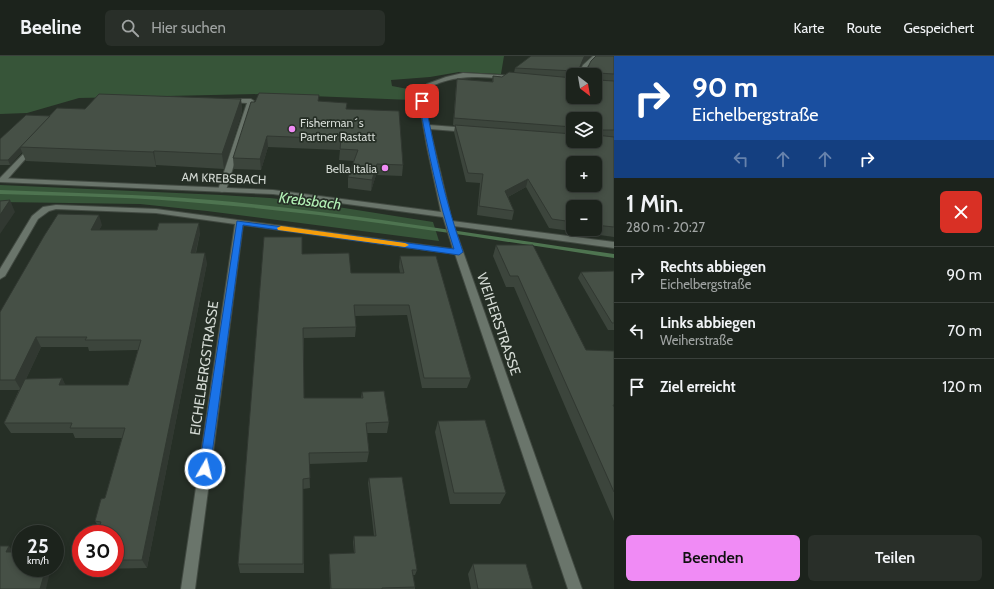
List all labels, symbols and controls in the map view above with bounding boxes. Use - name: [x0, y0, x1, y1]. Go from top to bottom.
- search box: [105, 10, 385, 46]
- text: Beeline: [20, 16, 81, 39]
- icon: search: [119, 17, 141, 39]
- text: Hier suchen: [151, 19, 226, 37]
- text: Karte: [794, 19, 824, 37]
- text: Route: [846, 19, 882, 37]
- text: Gespeichert: [904, 19, 974, 37]
- north arrow: [566, 68, 602, 104]
- map controls: [566, 68, 602, 236]
- text: 90 m: [692, 70, 758, 104]
- icon: right: [626, 72, 678, 124]
- pin: [405, 84, 439, 118]
- icon: arrive: [411, 90, 433, 112]
- text: Eichelbergstraße: [692, 104, 819, 126]
- button: layers: [566, 112, 602, 148]
- place label: Fisherman´s Partner Rastatt: [300, 115, 375, 144]
- marker: Fisherman´s Partner Rastatt: [287, 124, 297, 134]
- icon: left: [730, 148, 752, 170]
- icon: ahead: [772, 148, 794, 170]
- icon: ahead: [814, 148, 836, 170]
- icon: right: [856, 148, 878, 170]
- button: +: [566, 156, 602, 192]
- place label: Bella Italia: [326, 161, 377, 176]
- marker: Bella Italia: [380, 163, 390, 173]
- street label: AM KREBSBACH: [181, 169, 267, 187]
- water label: Krebsbach: [278, 188, 342, 214]
- text: 1 Min.: [626, 189, 684, 218]
- button: close: [940, 191, 982, 233]
- button: −: [566, 200, 602, 236]
- text: 280 m · 20:27: [626, 219, 705, 235]
- text: Rechts abbiegen: [660, 258, 766, 276]
- icon: right: [626, 264, 648, 286]
- text: 90 m: [946, 266, 982, 284]
- street label: WEIHERSTRASSE: [473, 270, 525, 378]
- text: Eichelbergstraße: [660, 276, 751, 292]
- street label: EICHELBERGSTRASSE: [186, 299, 222, 436]
- text: Links abbiegen: [660, 314, 756, 332]
- icon: left: [626, 320, 648, 342]
- text: 70 m: [948, 322, 982, 340]
- text: Weiherstraße: [660, 332, 733, 348]
- icon: arrive: [626, 376, 648, 398]
- text: Ziel erreicht: [660, 378, 736, 396]
- text: 120 m: [942, 378, 982, 396]
- position arrow: [184, 448, 226, 490]
- speed limit sign: 30: [72, 525, 124, 577]
- text: 25: [27, 534, 49, 558]
- button: Beenden: [626, 535, 800, 581]
- button: Teilen: [808, 535, 982, 581]
- text: km/h: [27, 554, 49, 567]

